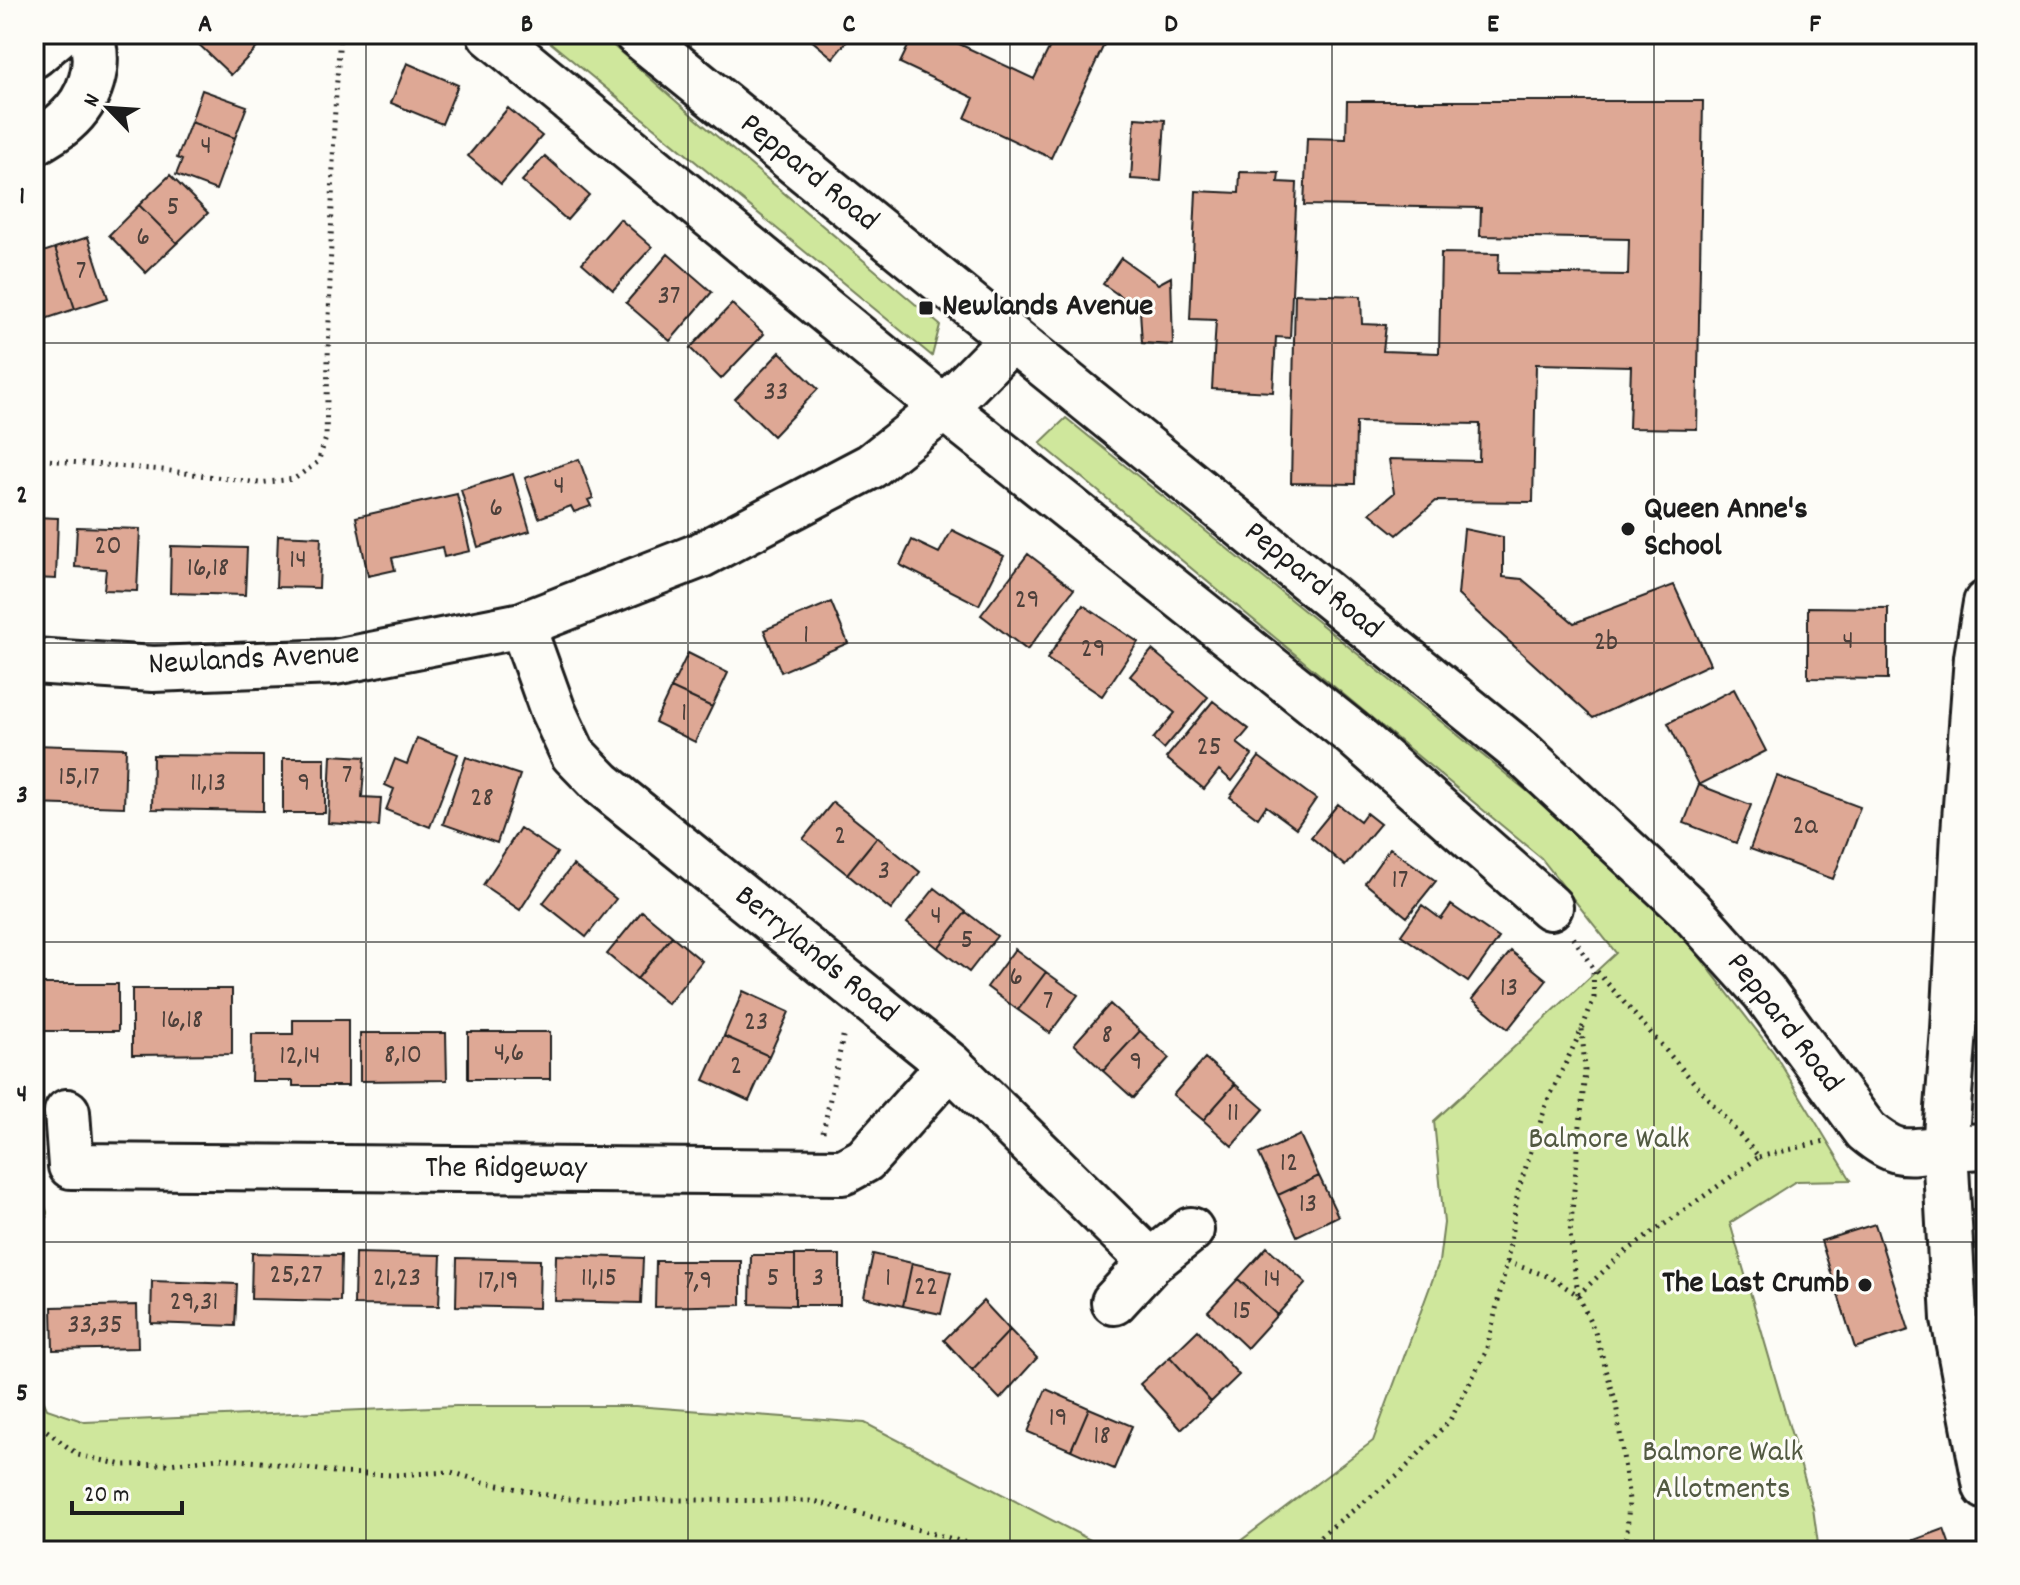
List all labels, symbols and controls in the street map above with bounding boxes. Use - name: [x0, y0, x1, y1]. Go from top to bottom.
- text: A: [198, 7, 212, 44]
- text: B: [521, 7, 533, 44]
- text: C: [843, 7, 856, 44]
- text: D: [1164, 7, 1178, 44]
- text: E: [1487, 7, 1499, 44]
- text: F: [1809, 7, 1821, 44]
- north arrow: [68, 68, 148, 148]
- text: N: [77, 89, 109, 113]
- street label: Peppard Road: [729, 104, 887, 244]
- house number: 4: [200, 128, 212, 168]
- text: 1: [19, 179, 25, 216]
- house number: 5: [167, 189, 179, 229]
- house number: 6: [136, 219, 150, 259]
- house number: 7: [76, 253, 86, 293]
- house number: 37: [657, 278, 681, 318]
- place label: Newlands Avenue: [942, 285, 1153, 331]
- marker: Newlands Avenue: [917, 299, 935, 317]
- house number: 33: [764, 374, 788, 414]
- house number: 4: [553, 468, 565, 508]
- text: 2: [16, 478, 28, 515]
- place label: Queen Anne's School: [1644, 488, 1808, 571]
- house number: 6: [489, 490, 503, 530]
- street label: Peppard Road: [1233, 512, 1391, 652]
- marker: Queen Anne's School: [1619, 520, 1637, 538]
- house number: 20: [94, 528, 122, 568]
- house number: 14: [289, 542, 307, 582]
- house number: 16,18: [187, 550, 229, 590]
- house number: 29: [1014, 582, 1040, 622]
- house number: 1: [803, 617, 809, 657]
- house number: 4: [1842, 623, 1854, 663]
- house number: 2b: [1594, 624, 1618, 664]
- house number: 29: [1080, 631, 1106, 671]
- street label: Newlands Avenue: [147, 633, 361, 689]
- house number: 1: [681, 695, 687, 735]
- house number: 25: [1196, 729, 1222, 769]
- house number: 7: [342, 757, 352, 797]
- house number: 15,17: [58, 759, 100, 799]
- house number: 11,13: [190, 765, 226, 805]
- house number: 9: [298, 765, 310, 805]
- text: 3: [16, 778, 28, 815]
- house number: 28: [470, 780, 494, 820]
- house number: 2a: [1792, 808, 1819, 848]
- house number: 2: [834, 818, 846, 858]
- house number: 3: [878, 853, 890, 893]
- house number: 17: [1392, 862, 1408, 902]
- street label: Berrylands Road: [723, 876, 907, 1036]
- house number: 4: [930, 898, 942, 938]
- house number: 5: [961, 922, 973, 962]
- street label: Peppard Road: [1713, 944, 1853, 1104]
- house number: 6: [1009, 959, 1023, 999]
- house number: 13: [1500, 970, 1518, 1010]
- house number: 7: [1043, 983, 1053, 1023]
- house number: 16,18: [161, 1002, 203, 1042]
- house number: 23: [744, 1004, 768, 1044]
- house number: 8: [1101, 1017, 1113, 1057]
- house number: 4,6: [494, 1035, 524, 1075]
- house number: 8,10: [384, 1037, 422, 1077]
- house number: 12,14: [279, 1038, 321, 1078]
- house number: 9: [1130, 1044, 1142, 1084]
- house number: 2: [730, 1048, 742, 1088]
- text: 4: [17, 1077, 27, 1114]
- house number: 11: [1227, 1095, 1239, 1135]
- park label: Balmore Walk: [1528, 1118, 1690, 1164]
- house number: 12: [1280, 1145, 1298, 1185]
- street label: The Ridgeway: [425, 1147, 588, 1193]
- house number: 13: [1299, 1186, 1317, 1226]
- house number: 25,27: [269, 1257, 323, 1297]
- house number: 21,23: [373, 1260, 421, 1300]
- house number: 11,15: [581, 1260, 617, 1300]
- house number: 5: [767, 1260, 779, 1300]
- house number: 3: [812, 1260, 824, 1300]
- house number: 1: [885, 1260, 891, 1300]
- house number: 14: [1263, 1261, 1281, 1301]
- place label: The Last Crumb: [1662, 1262, 1849, 1308]
- house number: 17,19: [477, 1263, 519, 1303]
- house number: 7,9: [684, 1263, 712, 1303]
- house number: 22: [914, 1269, 938, 1309]
- marker: The Last Crumb: [1856, 1276, 1874, 1294]
- house number: 29,31: [170, 1284, 218, 1324]
- house number: 15: [1232, 1293, 1252, 1333]
- house number: 33,35: [67, 1307, 123, 1347]
- text: 5: [16, 1376, 28, 1413]
- house number: 19: [1049, 1400, 1067, 1440]
- house number: 18: [1093, 1418, 1111, 1458]
- park label: Balmore Walk Allotments: [1642, 1431, 1804, 1514]
- scale bar: [72, 1465, 182, 1515]
- text: 20 m: [84, 1479, 130, 1513]

